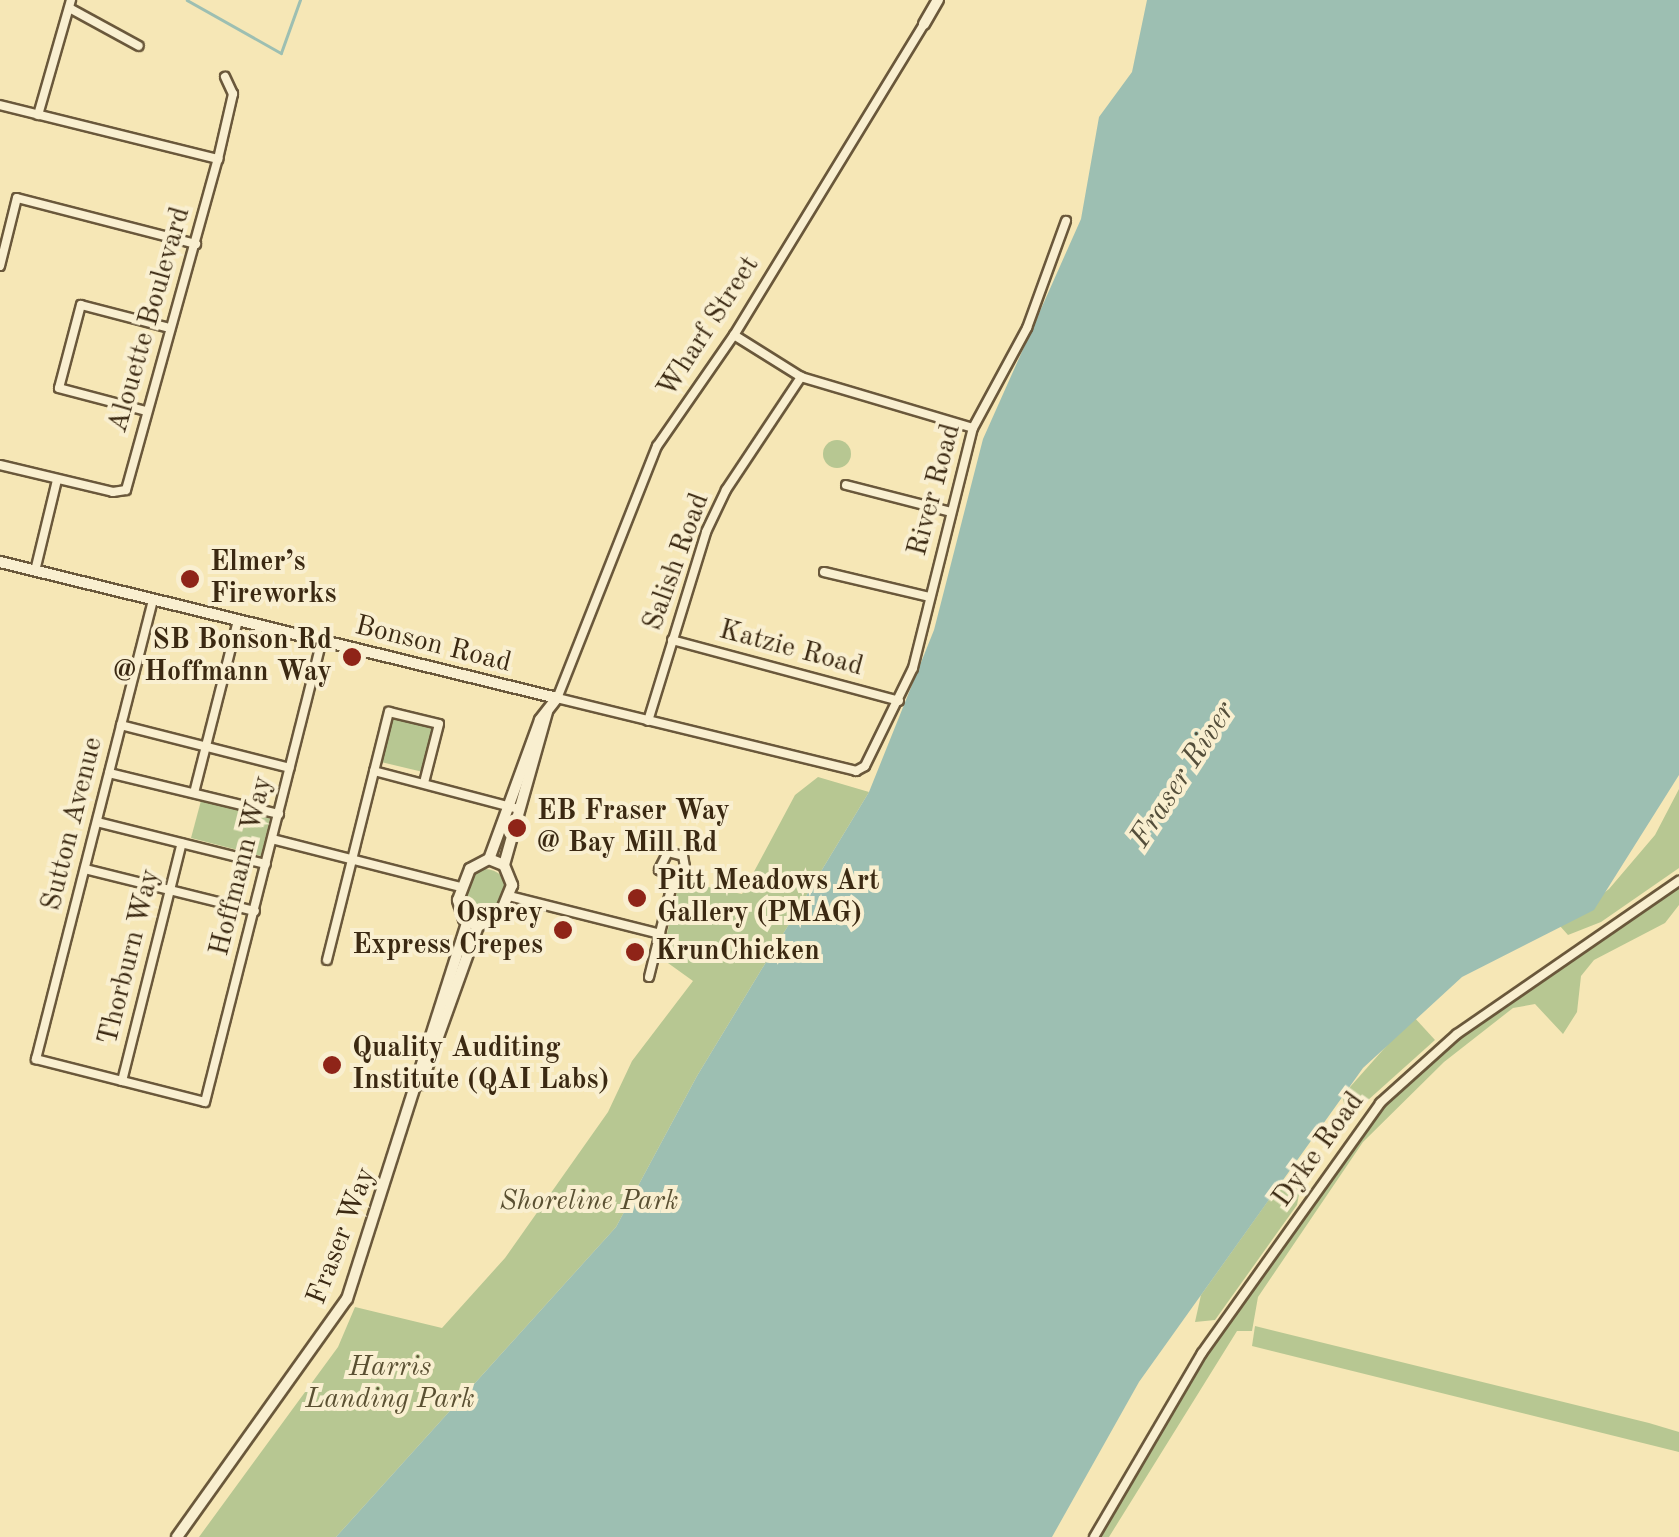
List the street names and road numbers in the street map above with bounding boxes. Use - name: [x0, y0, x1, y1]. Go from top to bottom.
- street label: Alouette Boulevard: [102, 203, 198, 437]
- street label: Wharf Street: [651, 250, 767, 404]
- street label: River Road: [901, 420, 969, 560]
- street label: Salish Road: [637, 489, 717, 635]
- street label: Bonson Road: [351, 609, 515, 681]
- street label: Katzie Road: [715, 614, 867, 684]
- street label: Sutton Avenue: [35, 734, 111, 914]
- street label: Hoffmann Way: [203, 772, 281, 960]
- street label: Thorburn Way: [92, 866, 168, 1048]
- street label: Dyke Road: [1266, 1086, 1372, 1214]
- street label: Fraser Way: [300, 1163, 384, 1309]

